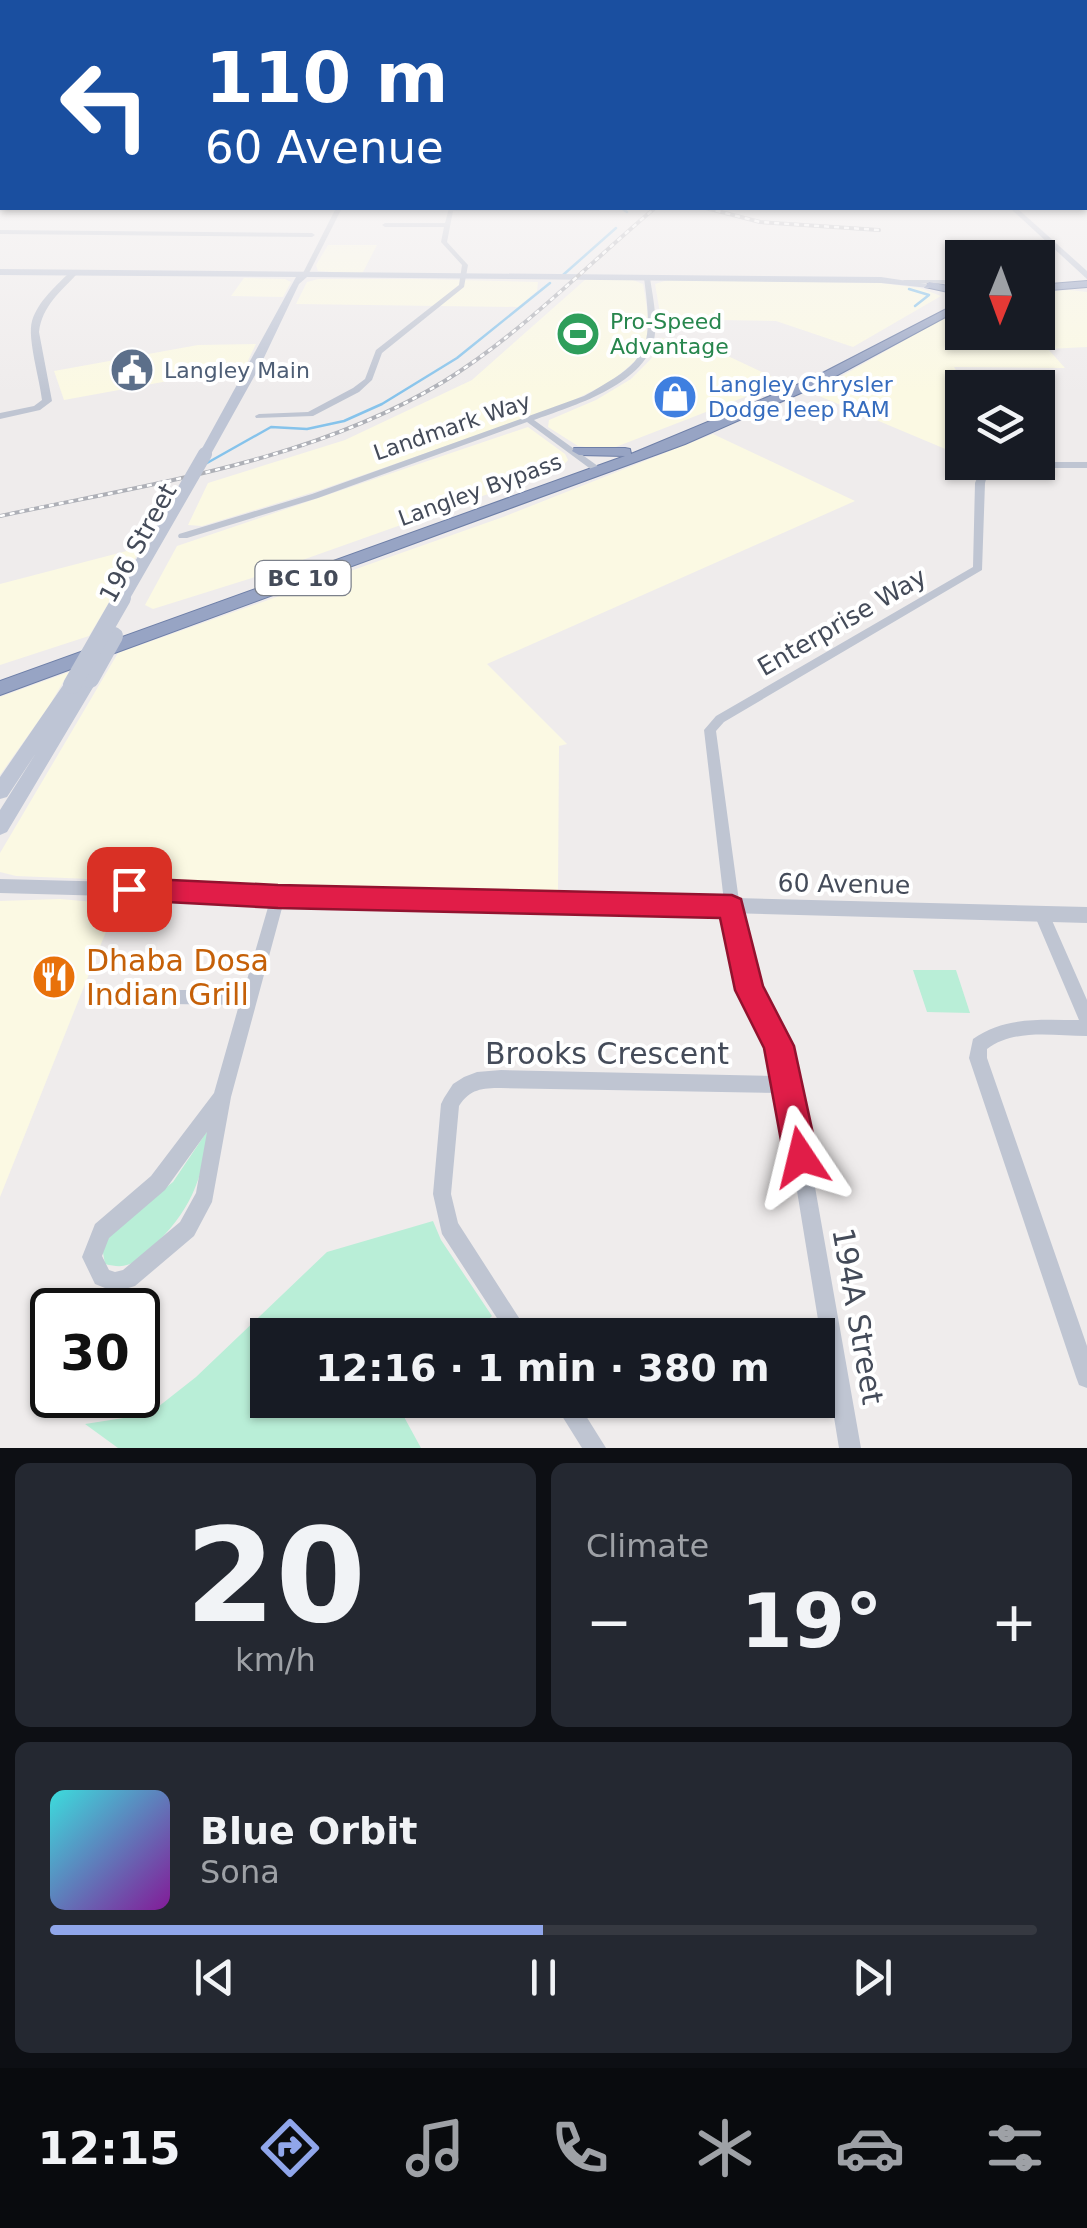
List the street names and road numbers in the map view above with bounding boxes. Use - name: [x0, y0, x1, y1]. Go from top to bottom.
- street label: Landmark Way: [370, 388, 534, 466]
- street label: Langley Bypass: [395, 449, 565, 531]
- street label: 196 Street: [93, 478, 183, 608]
- road number: BC 10: [256, 561, 350, 595]
- street label: Enterprise Way: [753, 562, 932, 682]
- street label: 60 Avenue: [777, 868, 911, 900]
- street label: Brooks Crescent: [485, 1036, 729, 1071]
- street label: 194A Street: [825, 1225, 891, 1407]

